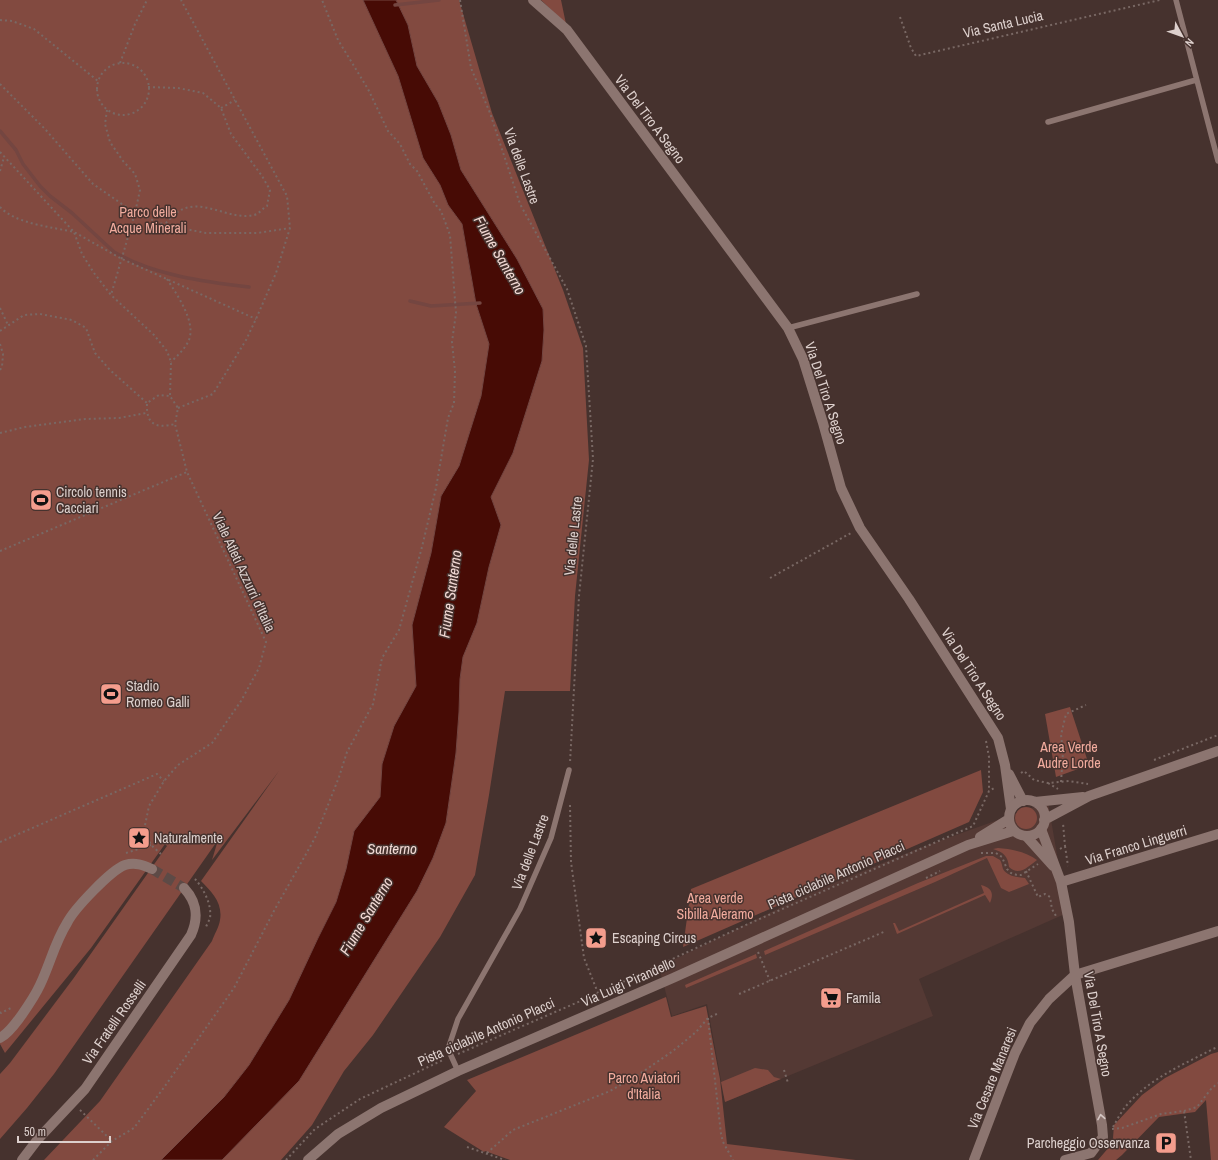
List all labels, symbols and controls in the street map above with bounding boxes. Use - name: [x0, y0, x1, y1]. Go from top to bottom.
- street label: Via Santa Lucia: [961, 6, 1045, 42]
- north arrow: [1162, 16, 1202, 56]
- text: N: [1182, 36, 1197, 50]
- street label: Via Del Tiro A Segno: [611, 71, 689, 167]
- street label: Via delle Lastre: [500, 126, 544, 206]
- park label: Parco delle Acque Minerali: [108, 203, 187, 237]
- water label: Fiume Santerno: [469, 212, 531, 299]
- street label: Via Del Tiro A Segno: [801, 340, 851, 446]
- place label: Circolo tennis Cacciari: [56, 483, 127, 517]
- sports icon: Circolo tennis Cacciari: [28, 487, 54, 513]
- street label: Via delle Lastre: [560, 495, 586, 577]
- street label: Viale Atleti Azzurri d'Italia: [208, 509, 280, 635]
- water label: Fiume Santerno: [433, 549, 467, 639]
- street label: Via Del Tiro A Segno: [937, 624, 1011, 724]
- place label: Stadio Romeo Galli: [126, 677, 190, 711]
- sports icon: Stadio Romeo Galli: [98, 681, 124, 707]
- park label: Area Verde Audre Lorde: [1036, 738, 1101, 772]
- street label: Via delle Lastre: [507, 812, 553, 892]
- street label: Via Franco Linguerri: [1083, 821, 1189, 869]
- place icon: Naturalmente: [126, 825, 152, 851]
- place label: Naturalmente: [154, 829, 223, 847]
- street label: Pista ciclabile Antonio Placci: [765, 837, 907, 913]
- water label: Santerno: [367, 838, 417, 859]
- water label: Fiume Santerno: [334, 873, 398, 959]
- park label: Area verde Sibilla Aleramo: [676, 889, 754, 923]
- place icon: Escaping Circus: [583, 925, 609, 951]
- place label: Escaping Circus: [612, 929, 696, 947]
- street label: Via Luigi Pirandello: [578, 953, 678, 1011]
- street label: Via Del Tiro A Segno: [1080, 970, 1116, 1078]
- street label: Via Fratelli Rosselli: [78, 976, 150, 1068]
- supermarket icon: Famila: [818, 985, 844, 1011]
- place label: Famila: [846, 989, 881, 1007]
- street label: Pista ciclabile Antonio Placci: [415, 994, 557, 1070]
- street label: Via Cesare Manaresi: [963, 1024, 1021, 1132]
- park label: Parco Aviatori d'Italia: [608, 1069, 680, 1103]
- one-way arrow: [1097, 1114, 1106, 1120]
- scale bar: [18, 1118, 110, 1144]
- text: 50 m: [24, 1124, 46, 1140]
- parking icon: Parcheggio Osservanza: [1153, 1130, 1179, 1156]
- place label: Parcheggio Osservanza: [1027, 1134, 1151, 1152]

